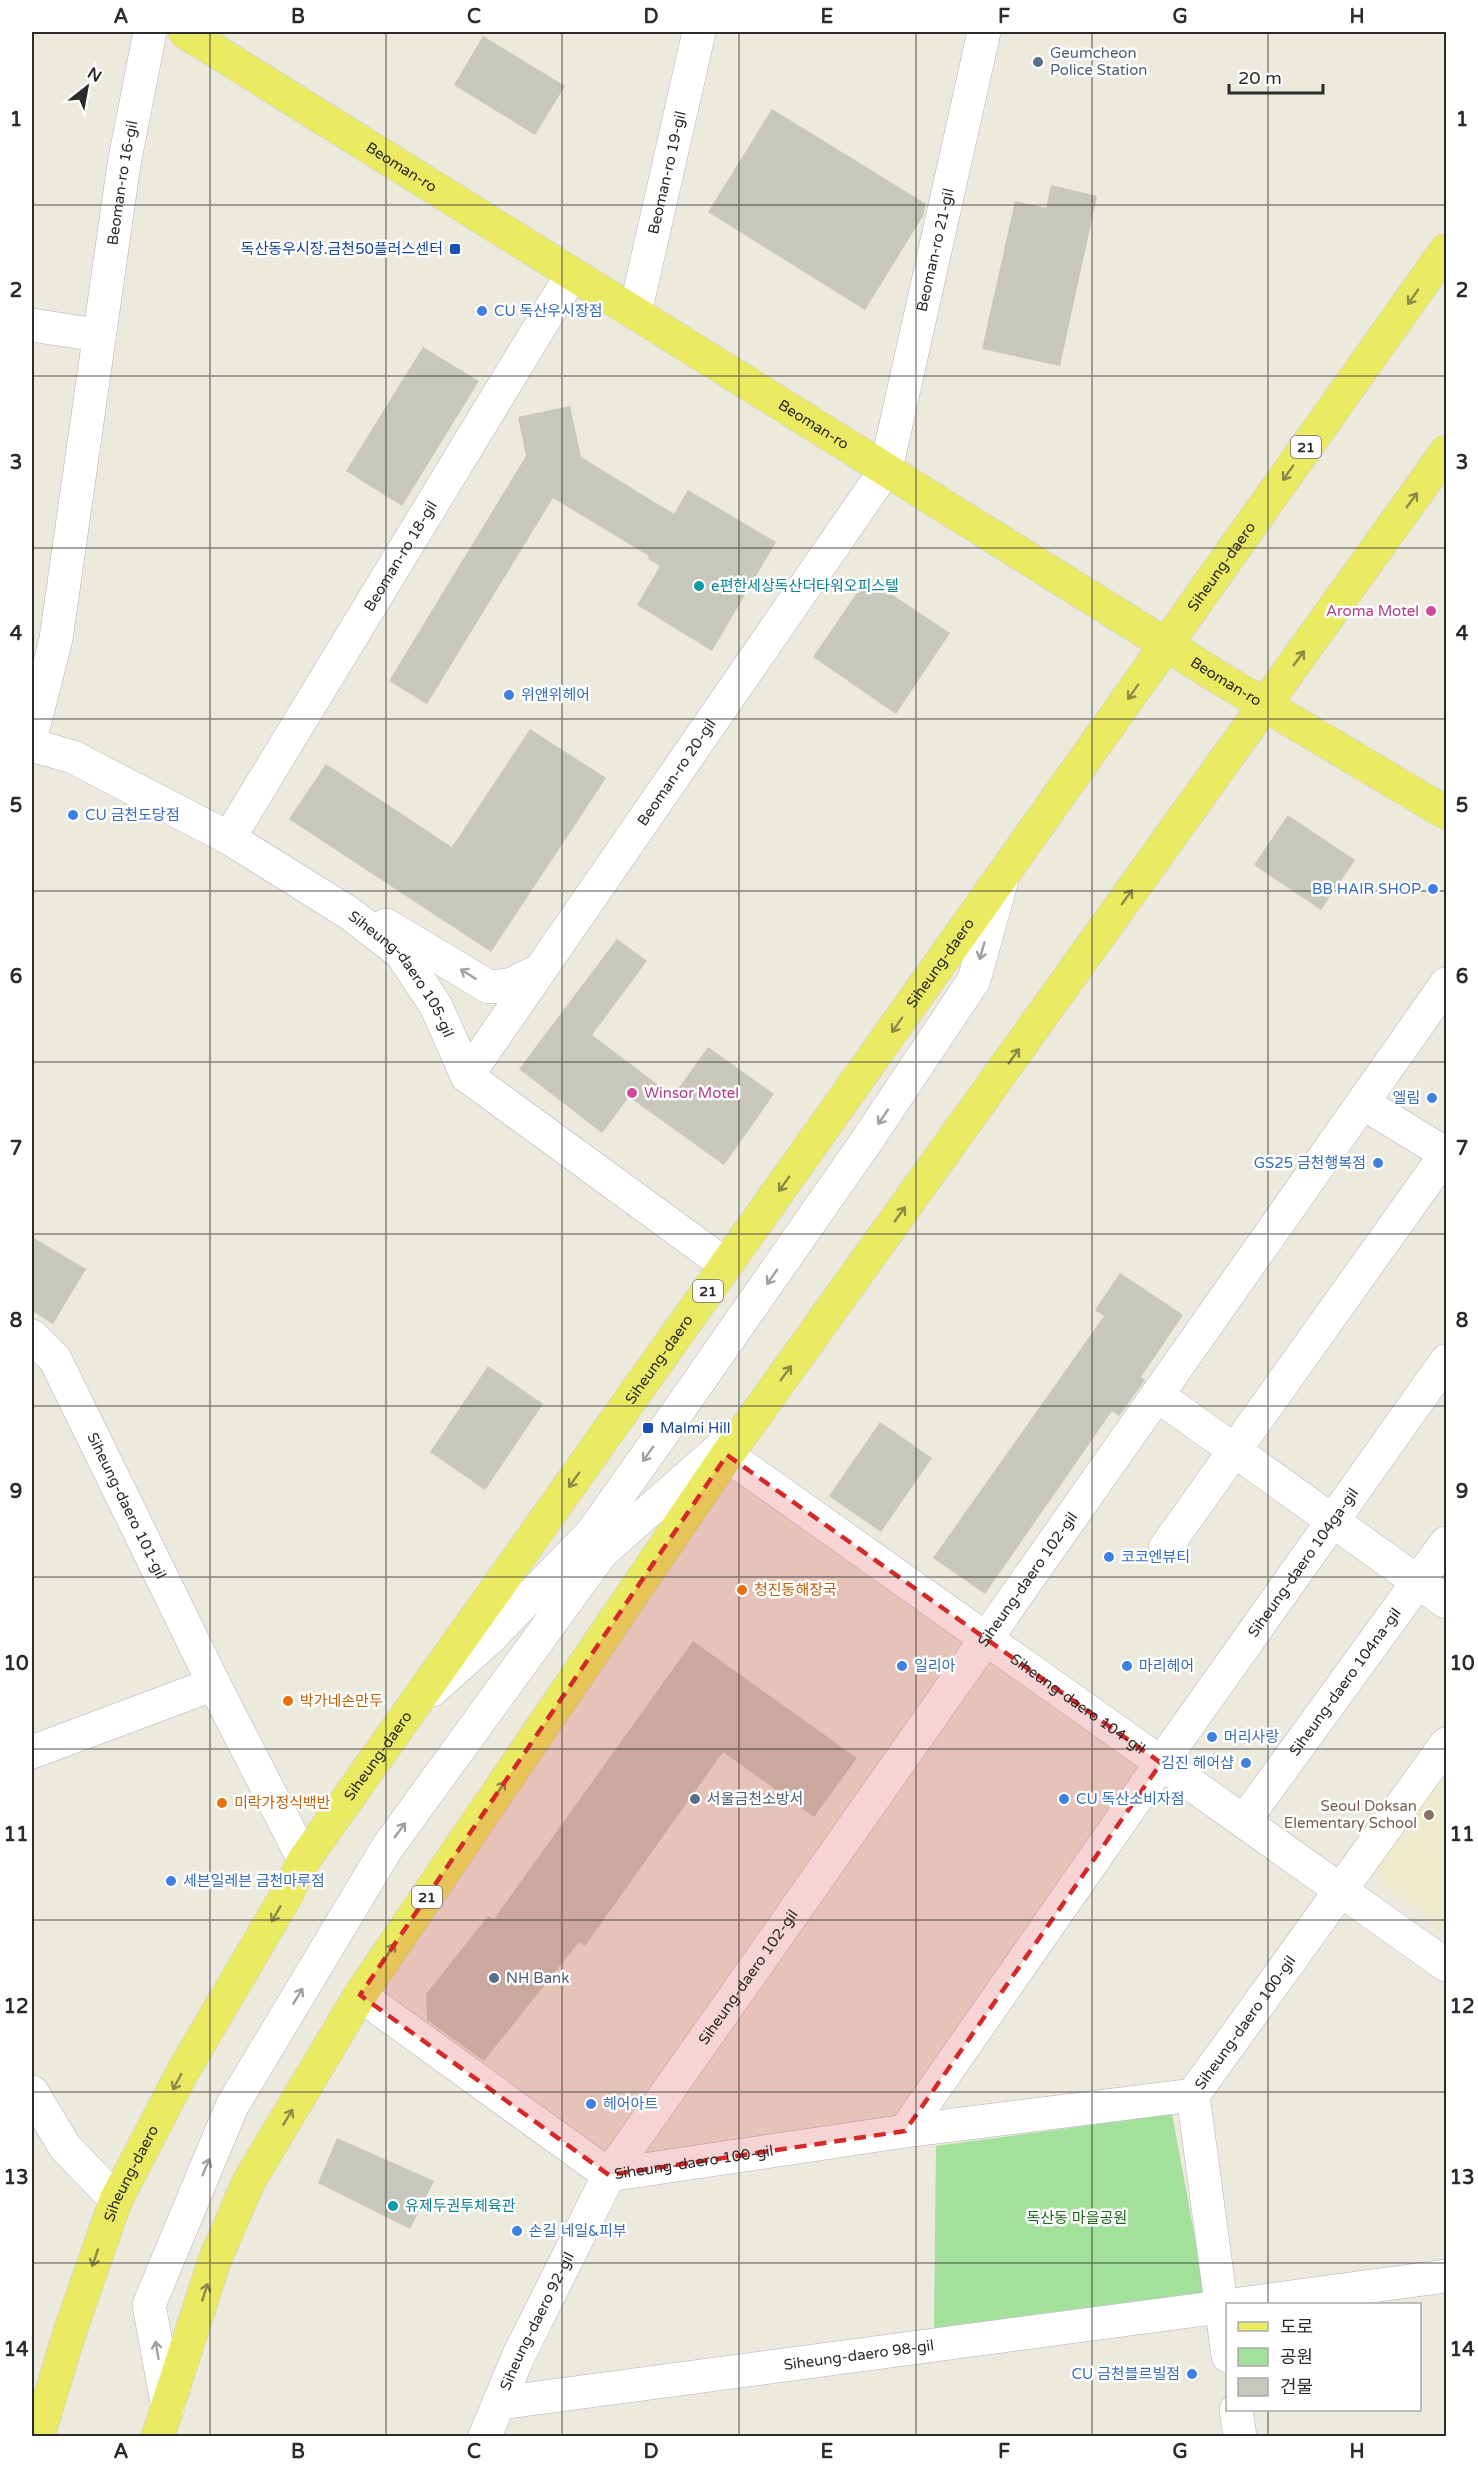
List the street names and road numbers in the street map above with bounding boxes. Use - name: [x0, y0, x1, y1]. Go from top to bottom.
- street label: Beoman-ro 19-gil: [644, 109, 690, 236]
- street label: Beoman-ro 16-gil: [103, 119, 141, 246]
- street label: Beoman-ro: [363, 138, 440, 196]
- street label: Beoman-ro 21-gil: [913, 187, 958, 313]
- street label: Beoman-ro: [775, 396, 852, 453]
- road number: 21: [1291, 436, 1321, 458]
- street label: Beoman-ro 18-gil: [360, 498, 441, 615]
- street label: Siheung-daero: [1184, 518, 1259, 615]
- street label: Beoman-ro: [1187, 653, 1265, 710]
- street label: Beoman-ro 20-gil: [633, 715, 720, 829]
- street label: Siheung-daero 105-gil: [345, 907, 458, 1040]
- street label: Siheung-daero: [902, 915, 978, 1011]
- road number: 21: [693, 1280, 723, 1302]
- street label: Siheung-daero: [621, 1311, 697, 1408]
- street label: Siheung-daero 101-gil: [83, 1430, 170, 1582]
- street label: Siheung-daero 104ga-gil: [1244, 1484, 1362, 1641]
- street label: Siheung-daero 102-gil: [974, 1509, 1081, 1650]
- street label: Siheung-daero 104na-gil: [1285, 1604, 1405, 1759]
- street label: Siheung-daero 104-gil: [1007, 1650, 1149, 1758]
- street label: Siheung-daero: [340, 1708, 416, 1804]
- road number: 21: [412, 1886, 442, 1908]
- street label: Siheung-daero 102-gil: [695, 1906, 802, 2048]
- street label: Siheung-daero 100-gil: [1191, 1952, 1299, 2093]
- street label: Siheung-daero: [100, 2122, 162, 2224]
- street label: Siheung-daero 100-gil: [613, 2142, 775, 2183]
- street label: Siheung-daero 92-gil: [496, 2249, 578, 2393]
- street label: Siheung-daero 98-gil: [783, 2336, 935, 2374]

